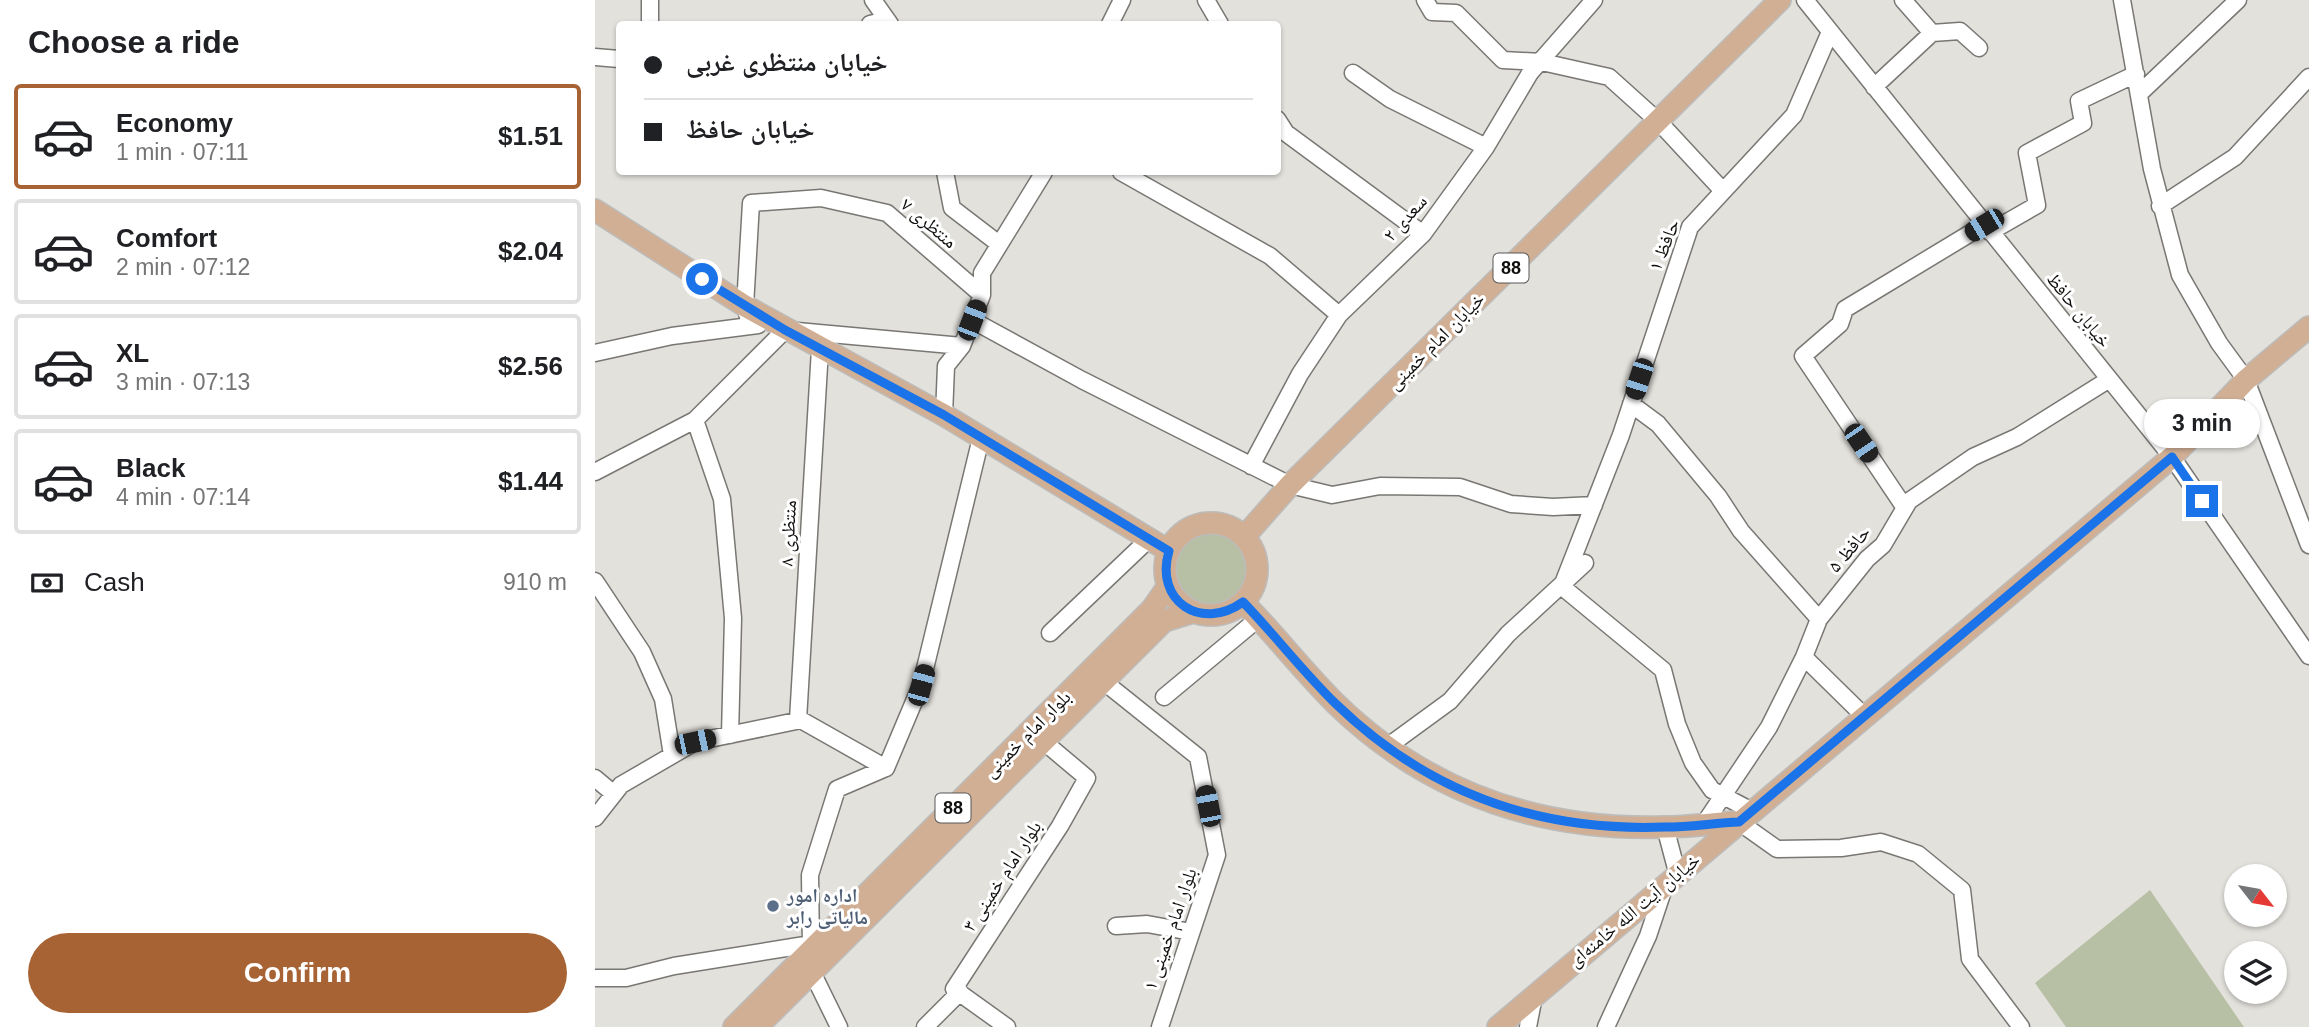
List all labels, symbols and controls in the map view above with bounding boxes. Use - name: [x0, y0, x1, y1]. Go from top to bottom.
- text: Choose a ride: [28, 24, 240, 60]
- text: خیابان منتظری غربی: [686, 47, 888, 77]
- icon: car: [32, 105, 95, 168]
- text: Economy: [116, 108, 233, 138]
- text: خیابان حافظ: [686, 114, 815, 144]
- text: $1.51: [498, 121, 563, 151]
- text: 1 min · 07:11: [116, 139, 249, 165]
- street label: سعدی ۲: [1379, 191, 1432, 246]
- street label: منتظری ۷: [896, 194, 961, 253]
- car: [1961, 205, 2008, 245]
- street label: حافظ ۱: [1644, 216, 1684, 274]
- icon: car: [32, 220, 95, 283]
- text: Comfort: [116, 223, 217, 253]
- text: $2.04: [498, 236, 563, 266]
- text: 2 min · 07:12: [116, 254, 250, 280]
- road number: 88: [1493, 254, 1529, 282]
- route start: [686, 263, 718, 295]
- street label: خیابان حافظ: [2042, 269, 2115, 352]
- street label: خیابان امام خمینی: [1383, 288, 1491, 396]
- car: [955, 297, 990, 343]
- icon: car: [32, 335, 95, 398]
- text: XL: [116, 338, 149, 368]
- text: $2.56: [498, 351, 563, 381]
- car: [1623, 356, 1656, 402]
- text: 3 min · 07:13: [116, 369, 250, 395]
- callout: 3 min: [2144, 400, 2260, 448]
- text: 3 min: [2172, 410, 2232, 436]
- car: [1841, 420, 1882, 466]
- icon: car: [32, 450, 95, 513]
- text: Black: [116, 453, 185, 483]
- text: $1.44: [498, 466, 563, 496]
- text: 4 min · 07:14: [116, 484, 250, 510]
- route end: [2186, 485, 2218, 517]
- street label: منتظری ۸: [776, 499, 801, 567]
- street label: حافظ ۵: [1824, 522, 1874, 576]
- icon: cash: [28, 564, 66, 602]
- text: Cash: [84, 567, 145, 597]
- text: 910 m: [503, 569, 567, 595]
- car: [906, 662, 937, 708]
- street label: بلوار امام خمینی: [979, 686, 1077, 784]
- car: [673, 727, 718, 757]
- car: [1194, 783, 1223, 829]
- road number: 88: [935, 794, 971, 822]
- street label: بلوار امام خمینی ۳: [958, 817, 1048, 937]
- street label: خیابان آیت الله خامنه‌ای: [1564, 849, 1705, 972]
- north arrow: [2224, 864, 2287, 928]
- map controls: [2224, 864, 2287, 1004]
- street label: بلوار امام خمینی ۱: [1139, 865, 1204, 994]
- place label: اداره امور مالیاتی رابر: [786, 885, 868, 929]
- marker: اداره امور مالیاتی رابر: [765, 898, 781, 914]
- button: Confirm: [28, 933, 567, 1013]
- button: layers: [2224, 941, 2287, 1004]

